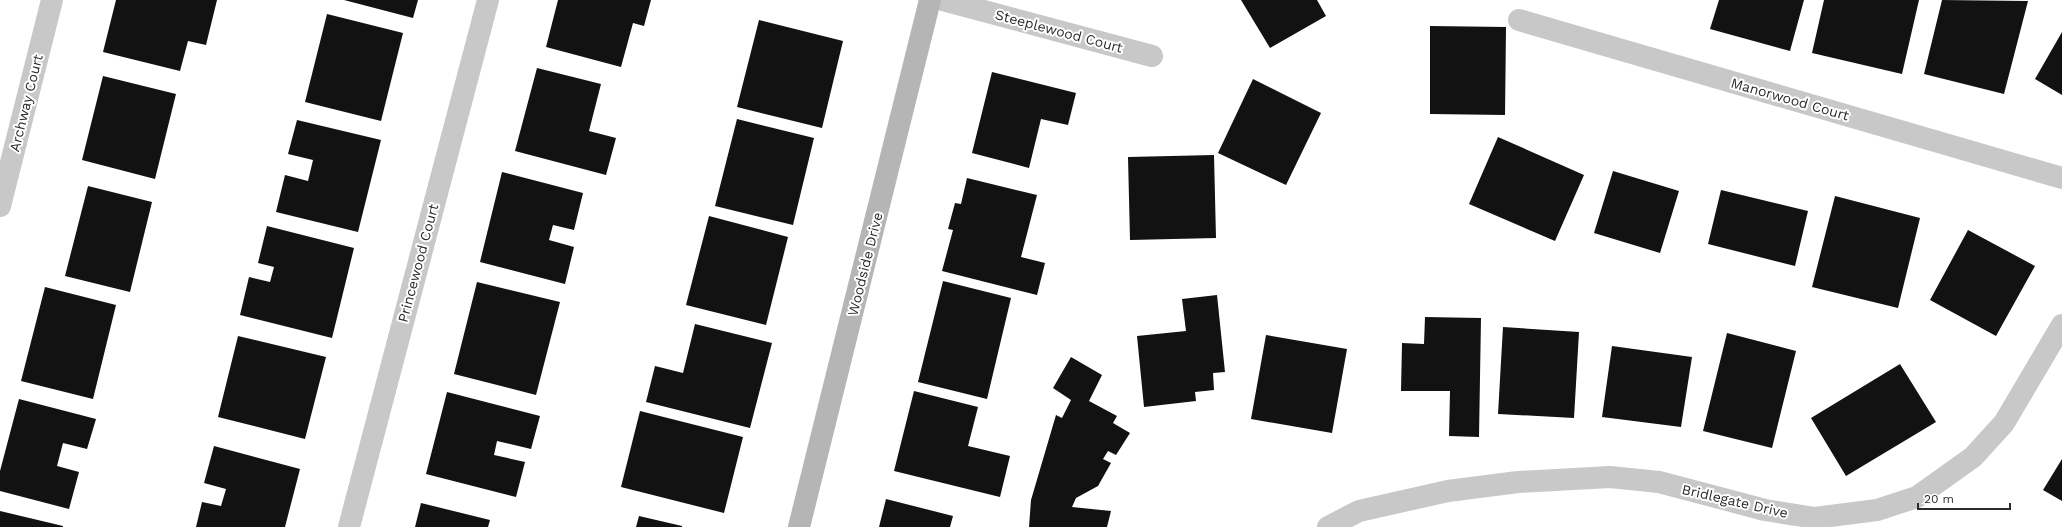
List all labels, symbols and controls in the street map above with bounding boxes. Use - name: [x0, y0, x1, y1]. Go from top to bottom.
- street label: Steeplewood Court: [993, 6, 1125, 56]
- street label: Archway Court: [6, 53, 46, 153]
- street label: Manorwood Court: [1729, 74, 1851, 124]
- street label: Princewood Court: [394, 202, 442, 324]
- street label: Woodside Drive: [844, 211, 886, 317]
- street label: Bridlegate Drive: [1680, 481, 1790, 521]
- scale bar: [1918, 485, 2010, 511]
- text: 20 m: [1924, 492, 1954, 506]

